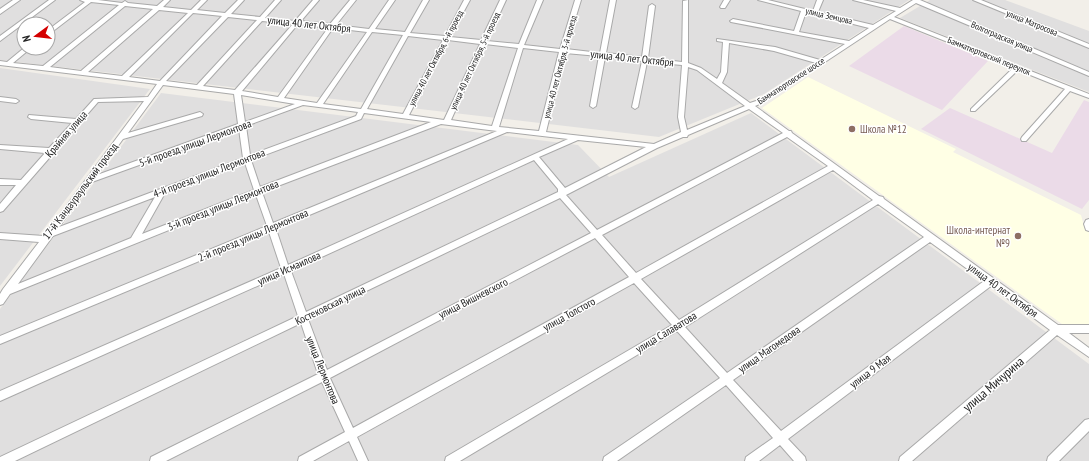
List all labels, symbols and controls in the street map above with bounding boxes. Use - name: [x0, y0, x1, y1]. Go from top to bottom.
- street label: улица Земцова: [805, 5, 854, 26]
- street label: улица Матросова: [1005, 7, 1060, 38]
- street label: улица 40 лет Октября, 6-й проезд: [406, 8, 465, 107]
- street label: улица 40 лет Октября, 5-й проезд: [447, 10, 502, 111]
- street label: улица 40 лет Октября: [267, 13, 351, 35]
- street label: улица 40 лет Октября, 3-й проезд: [540, 14, 579, 120]
- north arrow: [16, 16, 56, 56]
- street label: Волгоградская улица: [969, 18, 1035, 55]
- text: N: [19, 34, 34, 43]
- street label: Бамматюртовский переулок: [946, 34, 1033, 77]
- street label: улица 40 лет Октября: [590, 47, 674, 69]
- street label: Бамматюртовское шоссе: [755, 55, 827, 106]
- street label: Крайняя улица: [42, 108, 90, 160]
- street label: 5-й проезд улицы Лермонтова: [137, 116, 253, 170]
- place label: Школа №12: [860, 122, 907, 136]
- marker: Школа №12: [847, 124, 857, 134]
- street label: 17-й Кандаураульский проезд: [39, 140, 121, 242]
- street label: 4-й проезд улицы Лермонтова: [151, 145, 267, 201]
- street label: 3-й проезд улицы Лермонтова: [165, 176, 281, 234]
- street label: 2-й проезд улицы Лермонтова: [196, 205, 310, 265]
- place label: Школа-интернат №9: [946, 223, 1010, 250]
- marker: Школа-интернат №9: [1013, 231, 1023, 241]
- street label: улица Исмаилова: [255, 248, 323, 288]
- street label: улица 40 лет Октября: [965, 260, 1041, 320]
- street label: улица Вишневского: [436, 274, 510, 321]
- street label: Костековская улица: [293, 282, 367, 328]
- street label: улица Толстого: [540, 294, 598, 334]
- street label: улица Салаватова: [633, 308, 699, 356]
- street label: улица Магомедова: [735, 322, 803, 376]
- street label: улица Лермонтова: [303, 334, 343, 406]
- street label: улица 9 Мая: [847, 351, 893, 391]
- street label: улица Мичурина: [959, 353, 1027, 416]

